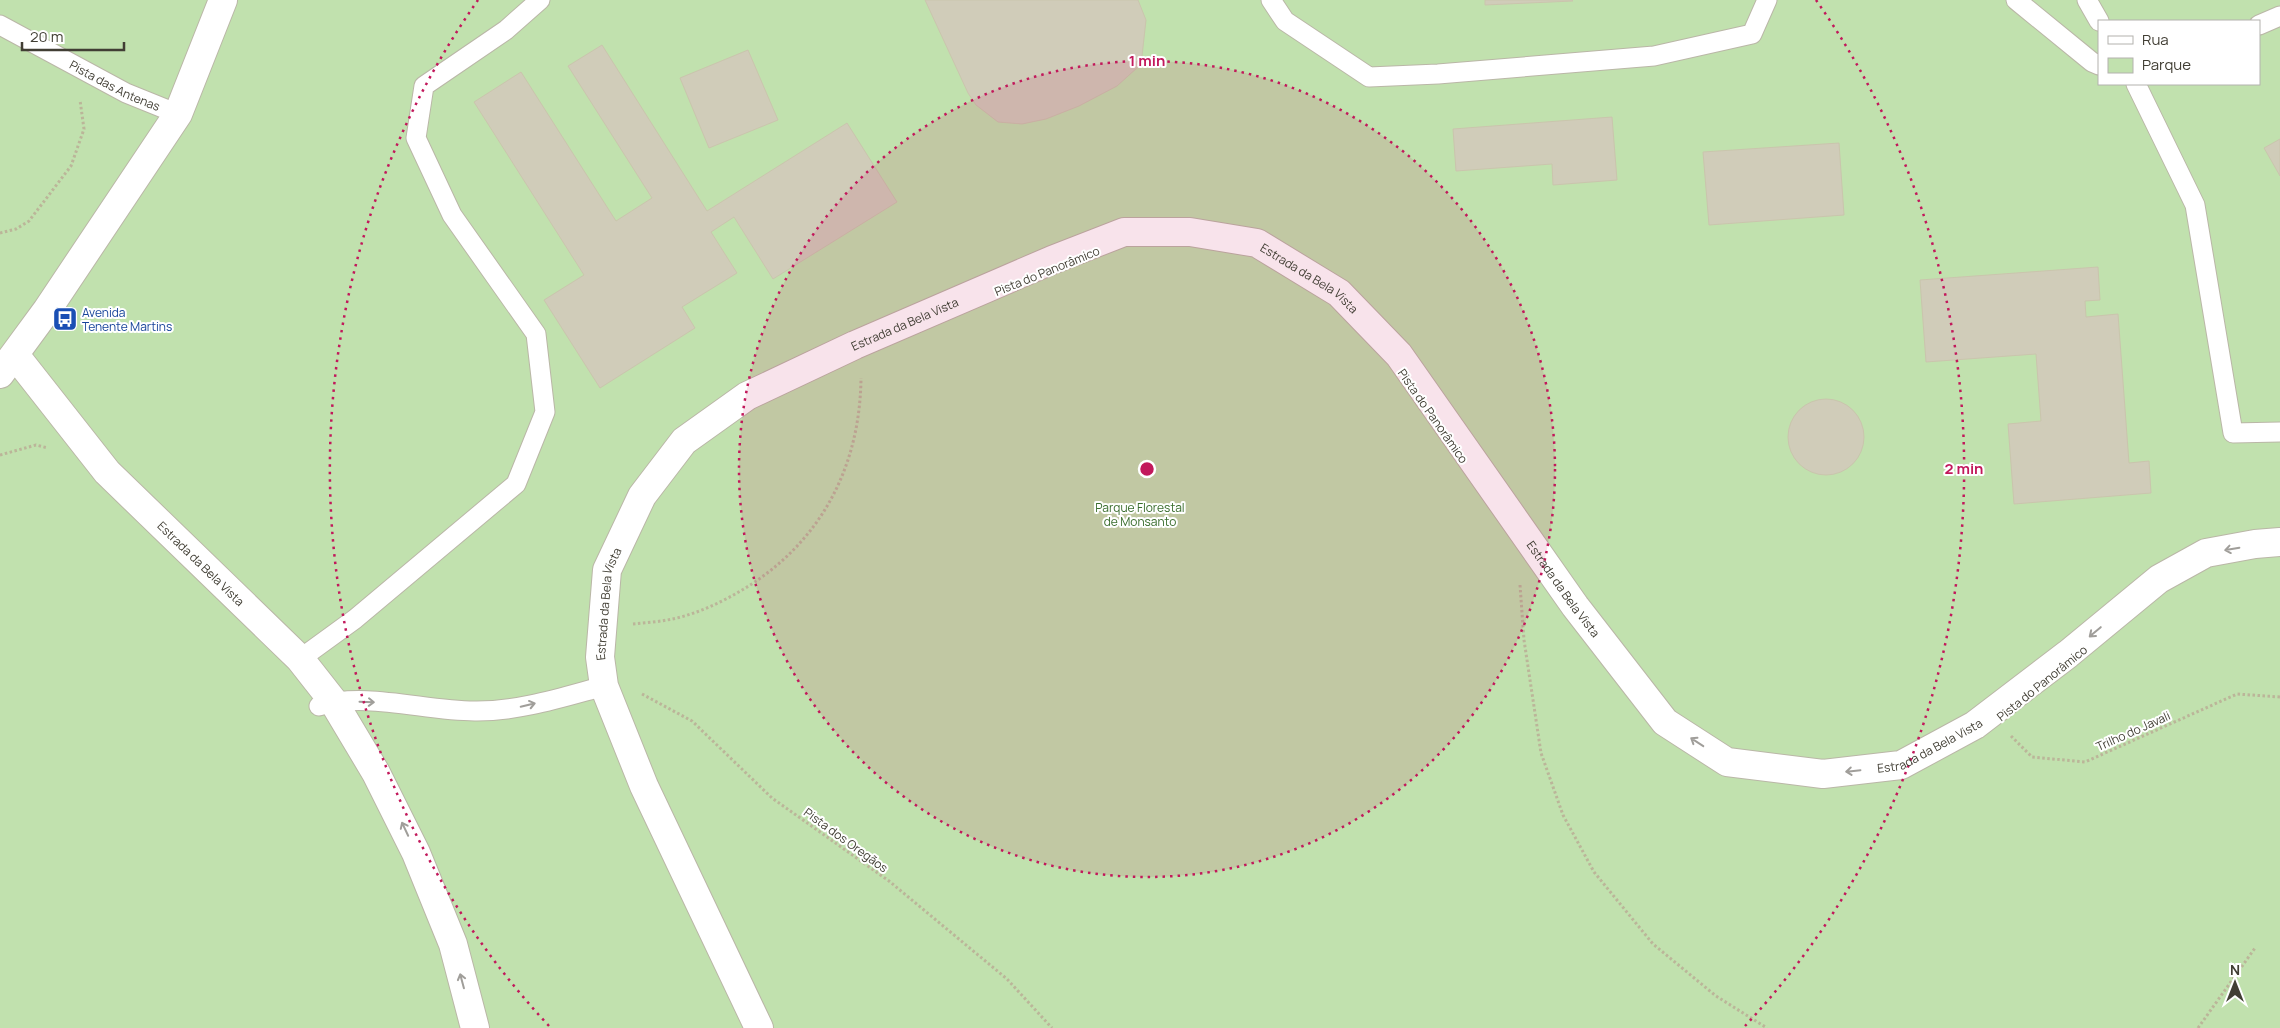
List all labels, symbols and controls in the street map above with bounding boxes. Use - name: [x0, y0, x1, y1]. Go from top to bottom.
- scale bar: [22, 20, 125, 52]
- legend: [2098, 20, 2260, 85]
- text: 20 m: [30, 26, 63, 47]
- text: Rua: [2142, 29, 2169, 50]
- text: 1 min: [1129, 50, 1165, 71]
- text: Parque: [2142, 54, 2191, 75]
- street label: Pista das Antenas: [67, 56, 163, 114]
- street label: Estrada da Bela Vista: [1257, 239, 1362, 317]
- street label: Pista do Panorâmico: [992, 242, 1102, 300]
- street label: Estrada da Bela Vista: [848, 293, 961, 354]
- place label: Avenida Tenente Martins: [82, 304, 172, 335]
- bus stop icon: Avenida Tenente Martins: [52, 306, 78, 332]
- street label: Pista do Panorâmico: [1394, 365, 1472, 467]
- text: 2 min: [1944, 458, 1984, 479]
- centre of rings: [1138, 460, 1156, 478]
- park label: Parque Florestal de Monsanto: [1095, 499, 1185, 530]
- street label: Estrada da Bela Vista: [154, 517, 248, 609]
- street label: Estrada da Bela Vista: [1523, 537, 1604, 640]
- street label: Estrada da Bela Vista: [591, 544, 625, 662]
- one-way arrow: [2224, 544, 2240, 554]
- one-way arrow: [2089, 626, 2102, 637]
- street label: Pista do Panorâmico: [1993, 641, 2091, 725]
- one-way arrow: [358, 698, 374, 707]
- one-way arrow: [520, 700, 536, 709]
- street label: Trilho do Javali: [2093, 707, 2173, 755]
- street label: Estrada da Bela Vista: [1876, 714, 1986, 776]
- one-way arrow: [1690, 737, 1704, 747]
- one-way arrow: [1845, 766, 1861, 776]
- street label: Pista dos Oregãos: [801, 804, 891, 876]
- one-way arrow: [400, 822, 409, 837]
- north arrow: [2210, 958, 2260, 1008]
- text: N: [2230, 960, 2240, 979]
- one-way arrow: [457, 973, 467, 989]

